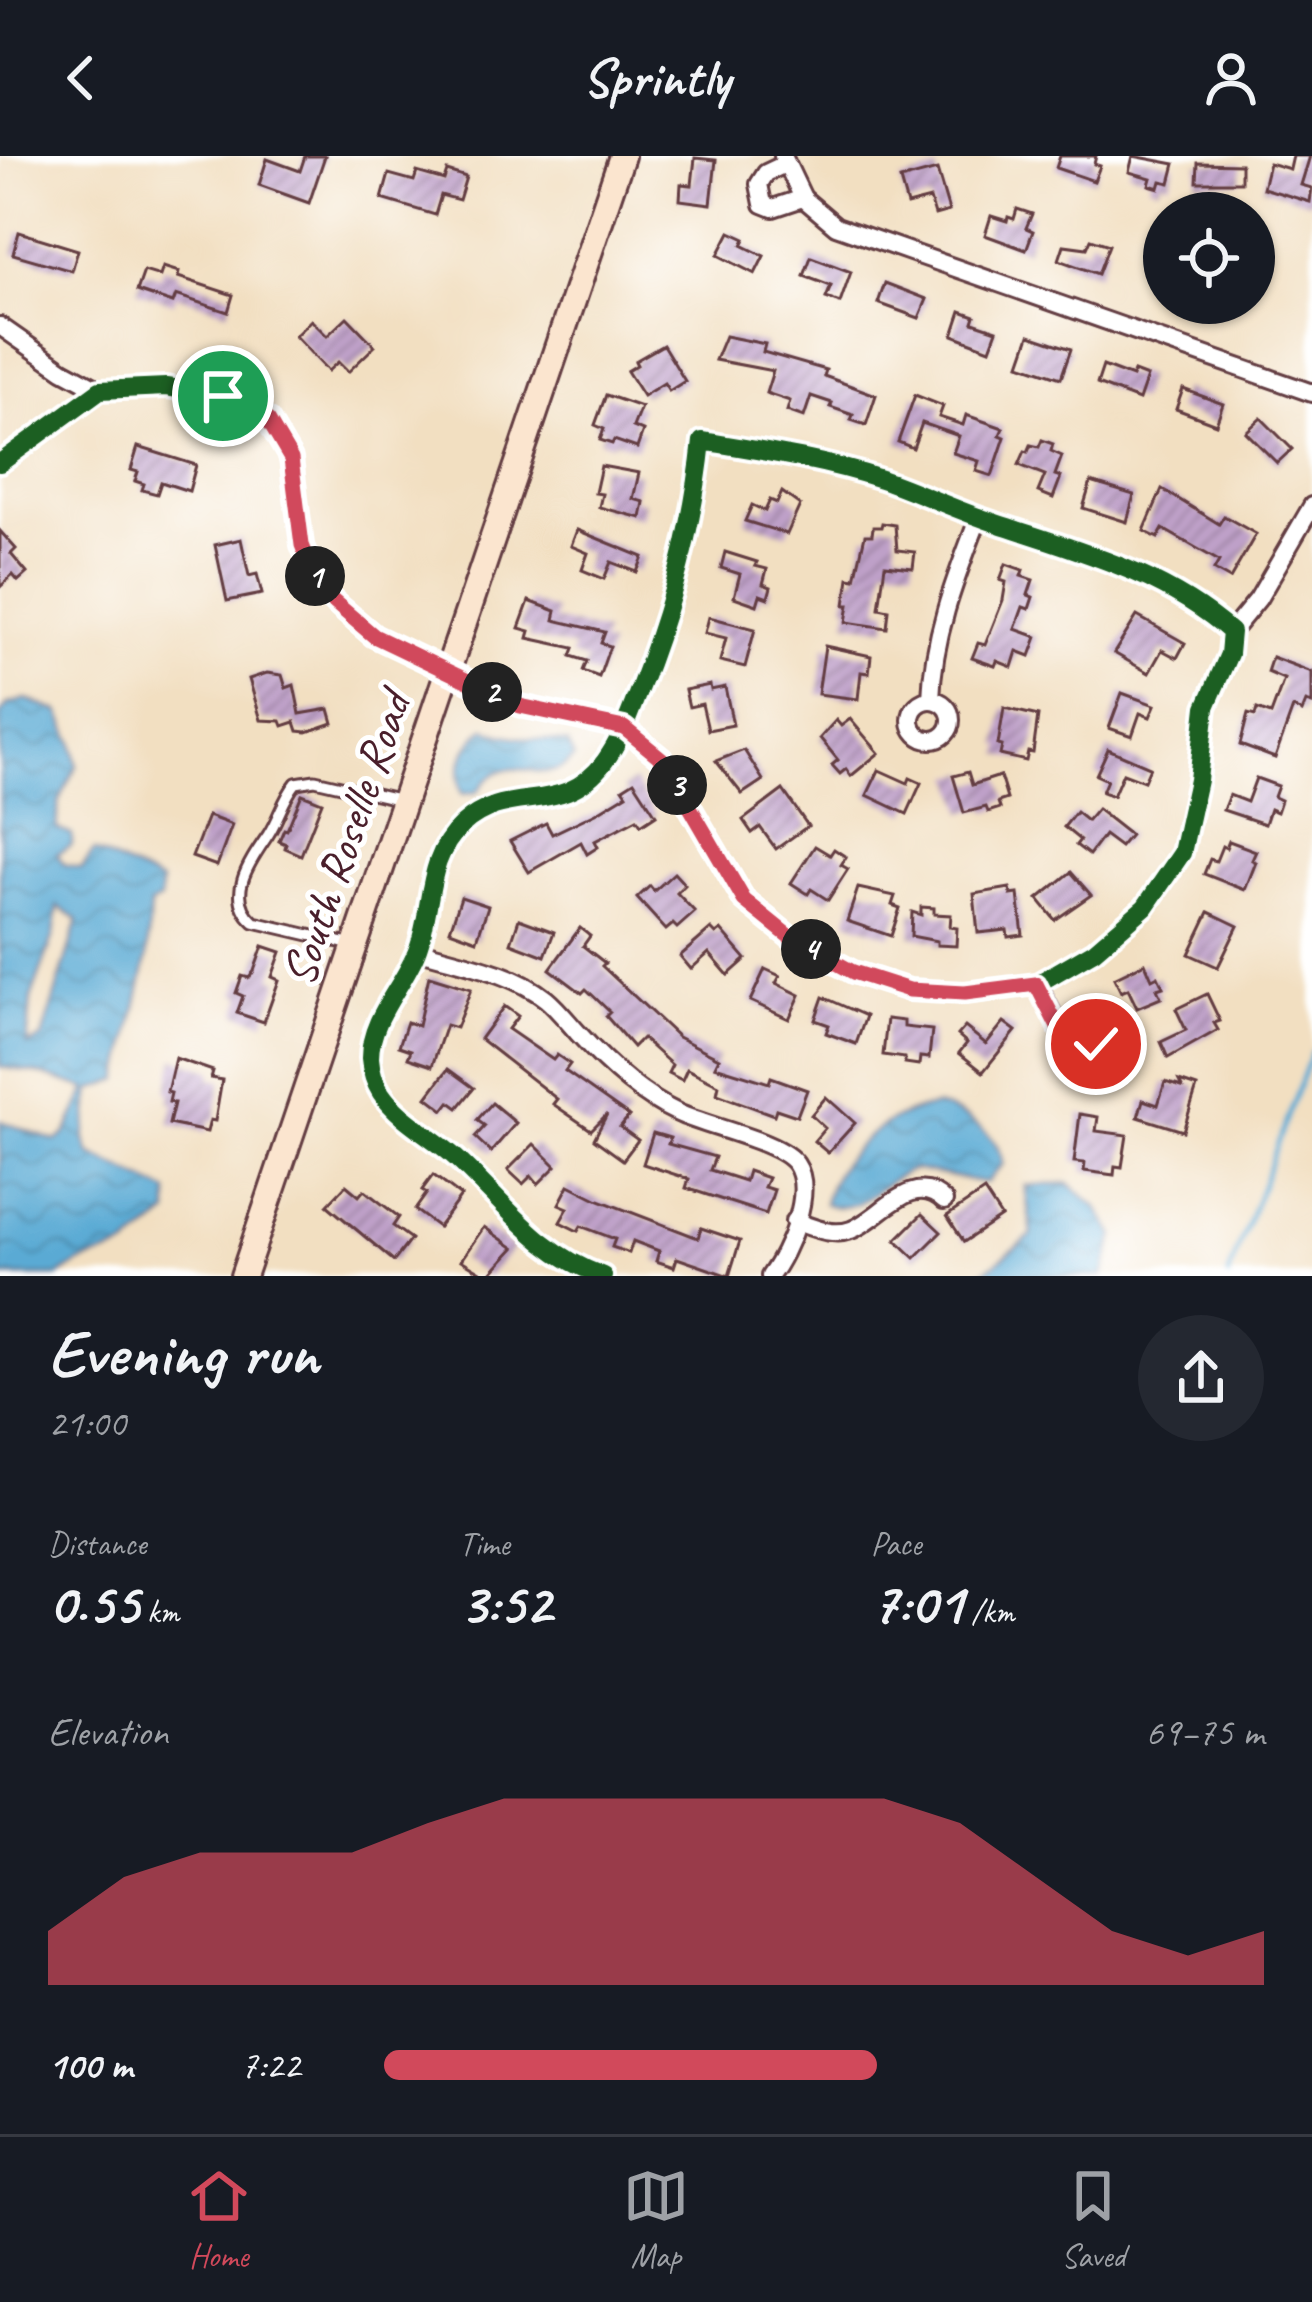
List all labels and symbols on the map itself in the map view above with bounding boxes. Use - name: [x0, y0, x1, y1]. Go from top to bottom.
- pin: [172, 345, 274, 447]
- pin: 1: [285, 546, 345, 606]
- pin: 2: [462, 662, 522, 722]
- street label: South Roselle Road: [268, 679, 426, 993]
- pin: 3: [647, 755, 707, 815]
- pin: 4: [781, 919, 841, 979]
- pin: [1045, 993, 1147, 1095]

